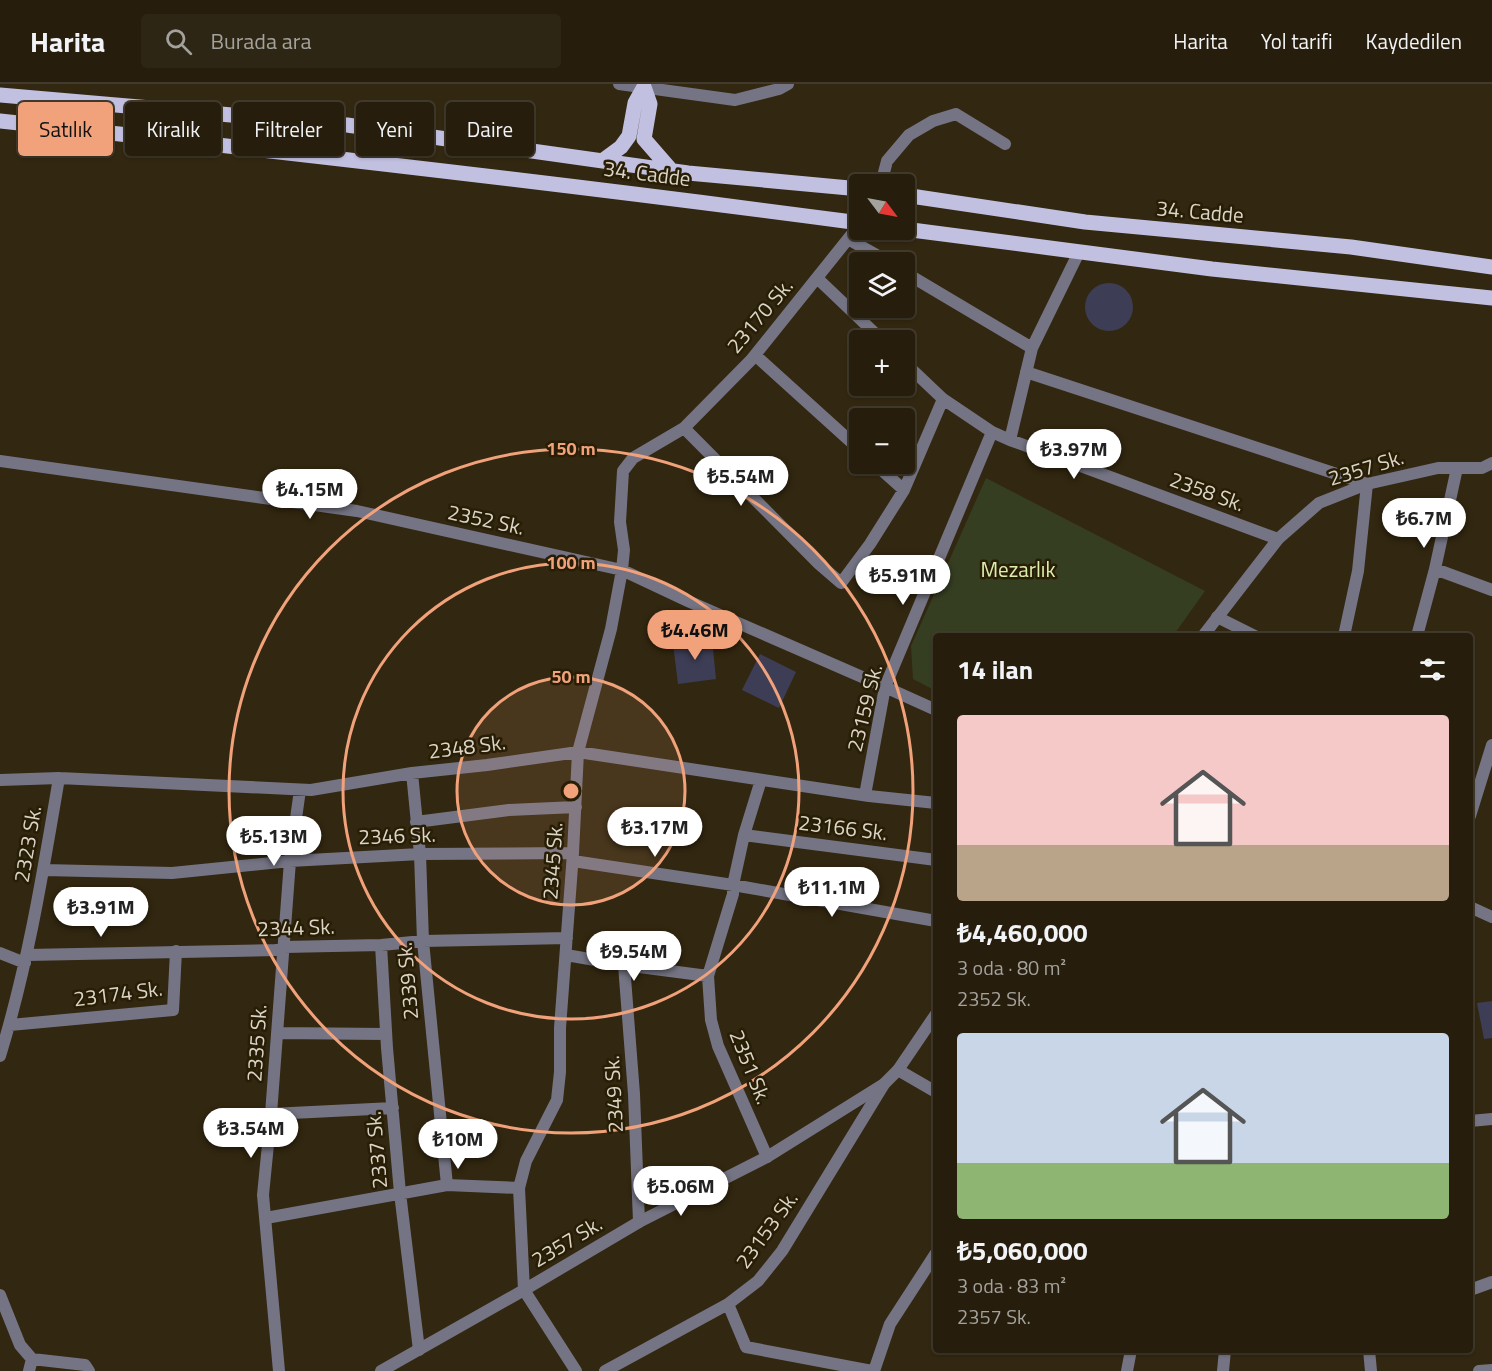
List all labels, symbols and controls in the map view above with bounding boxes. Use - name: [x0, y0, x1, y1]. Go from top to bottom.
- search box: [141, 14, 561, 68]
- text: Harita: [30, 20, 105, 63]
- text: Burada ara: [210, 24, 311, 58]
- icon: search: [162, 25, 195, 58]
- text: Harita: [1173, 25, 1228, 57]
- text: Yol tarifi: [1261, 25, 1333, 57]
- text: Kaydedilen: [1366, 25, 1462, 57]
- chip: Satılık: [18, 102, 113, 156]
- chip: Kiralık: [125, 102, 221, 156]
- chip: Filtreler: [233, 102, 344, 156]
- chip: Yeni: [356, 102, 434, 156]
- chip: Daire: [446, 102, 534, 156]
- street label: 34. Cadde: [602, 152, 692, 194]
- north arrow: [849, 174, 915, 240]
- map controls: [849, 174, 915, 474]
- street label: 34. Cadde: [1155, 191, 1245, 231]
- button: layers: [849, 252, 915, 318]
- street label: 23170 Sk.: [718, 271, 800, 360]
- button: +: [849, 330, 915, 396]
- button: −: [849, 408, 915, 474]
- pin: ₺3.97M: [1025, 429, 1123, 480]
- text: ₺3.97M: [1040, 433, 1108, 464]
- text: 150 m: [546, 435, 596, 462]
- street label: 2357 Sk.: [1324, 440, 1408, 494]
- pin: ₺5.54M: [692, 456, 790, 507]
- text: ₺5.54M: [707, 460, 775, 491]
- street label: 2358 Sk.: [1165, 463, 1249, 519]
- pin: ₺4.15M: [261, 469, 359, 520]
- text: ₺4.15M: [276, 473, 344, 504]
- street label: 2352 Sk.: [445, 495, 528, 543]
- pin: ₺6.7M: [1382, 498, 1466, 549]
- text: ₺6.7M: [1396, 502, 1452, 533]
- text: 100 m: [546, 549, 596, 576]
- park label: Mezarlık: [981, 553, 1056, 585]
- pin: ₺5.91M: [854, 555, 952, 606]
- text: ₺5.91M: [869, 559, 937, 590]
- pin: ₺4.46M: [646, 610, 744, 661]
- text: ₺4.46M: [661, 614, 729, 645]
- text: 14 ilan: [957, 650, 1033, 689]
- icon: filters: [1416, 653, 1449, 686]
- street label: 23159 Sk.: [838, 661, 890, 755]
- text: 50 m: [551, 663, 591, 690]
- street label: 2348 Sk.: [426, 725, 507, 767]
- icon: home: [1149, 754, 1257, 862]
- centre of rings: [561, 781, 581, 801]
- street label: 2323 Sk.: [5, 803, 50, 885]
- street label: 23166 Sk.: [797, 806, 889, 848]
- pin: ₺3.17M: [606, 807, 704, 858]
- text: ₺3.17M: [621, 811, 689, 842]
- pin: ₺5.13M: [225, 816, 323, 867]
- street label: 2346 Sk.: [358, 818, 436, 852]
- text: ₺5.13M: [240, 820, 308, 851]
- street label: 2345 Sk.: [533, 821, 571, 901]
- pin: ₺11.1M: [783, 867, 881, 918]
- text: ₺11.1M: [798, 871, 866, 902]
- pin: ₺3.91M: [52, 887, 150, 938]
- text: ₺3.91M: [67, 891, 135, 922]
- street label: 2344 Sk.: [257, 910, 335, 944]
- text: ₺4,460,000: [957, 913, 1087, 952]
- pin: ₺9.54M: [585, 931, 683, 982]
- text: ₺9.54M: [600, 935, 668, 966]
- street label: 2339 Sk.: [388, 941, 426, 1021]
- text: 3 oda · 80 m²: [957, 952, 1066, 983]
- street label: 23174 Sk.: [72, 972, 164, 1014]
- text: 2352 Sk.: [957, 983, 1031, 1014]
- street label: 2335 Sk.: [237, 1003, 275, 1083]
- street label: 2351 Sk.: [722, 1025, 780, 1109]
- street label: 2349 Sk.: [595, 1054, 631, 1134]
- icon: home: [1149, 1072, 1257, 1180]
- pin: ₺3.54M: [202, 1108, 300, 1159]
- street label: 2337 Sk.: [357, 1110, 395, 1190]
- text: ₺3.54M: [217, 1112, 285, 1143]
- pin: ₺10M: [422, 1119, 494, 1170]
- text: ₺10M: [433, 1123, 484, 1154]
- pin: ₺5.06M: [632, 1166, 730, 1217]
- text: ₺5.06M: [647, 1170, 715, 1201]
- street label: 23153 Sk.: [727, 1184, 805, 1275]
- street label: 2357 Sk.: [525, 1207, 608, 1275]
- text: ₺5,060,000: [957, 1231, 1087, 1270]
- text: 3 oda · 83 m²: [957, 1270, 1066, 1301]
- text: 2357 Sk.: [957, 1301, 1031, 1332]

